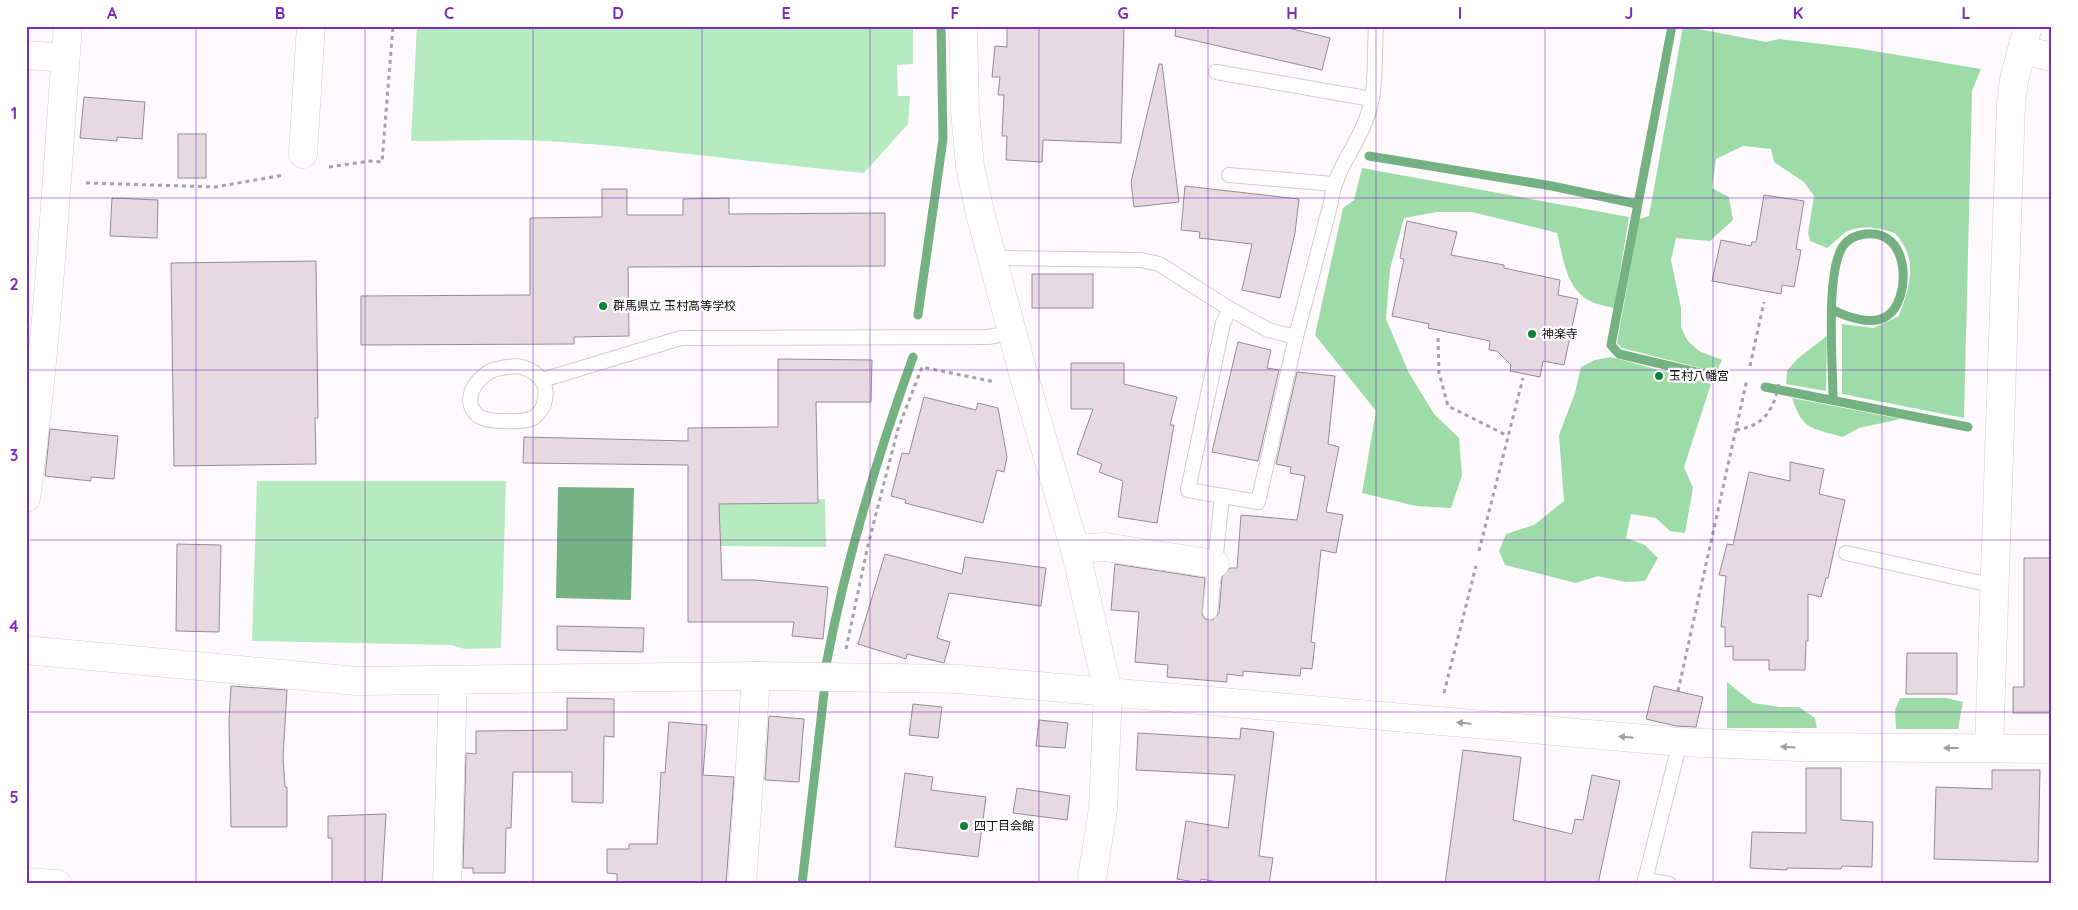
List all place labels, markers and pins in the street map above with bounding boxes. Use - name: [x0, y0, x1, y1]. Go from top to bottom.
- place label: 群馬県立 玉村高等学校: [613, 298, 736, 313]
- marker: 群馬県立 玉村高等学校: [597, 300, 609, 312]
- place label: 神楽寺: [1542, 326, 1578, 341]
- marker: 神楽寺: [1526, 328, 1538, 340]
- place label: 玉村八幡宮: [1669, 368, 1729, 383]
- marker: 玉村八幡宮: [1653, 370, 1665, 382]
- place label: 四丁目会館: [974, 818, 1034, 833]
- marker: 四丁目会館: [958, 820, 970, 832]

